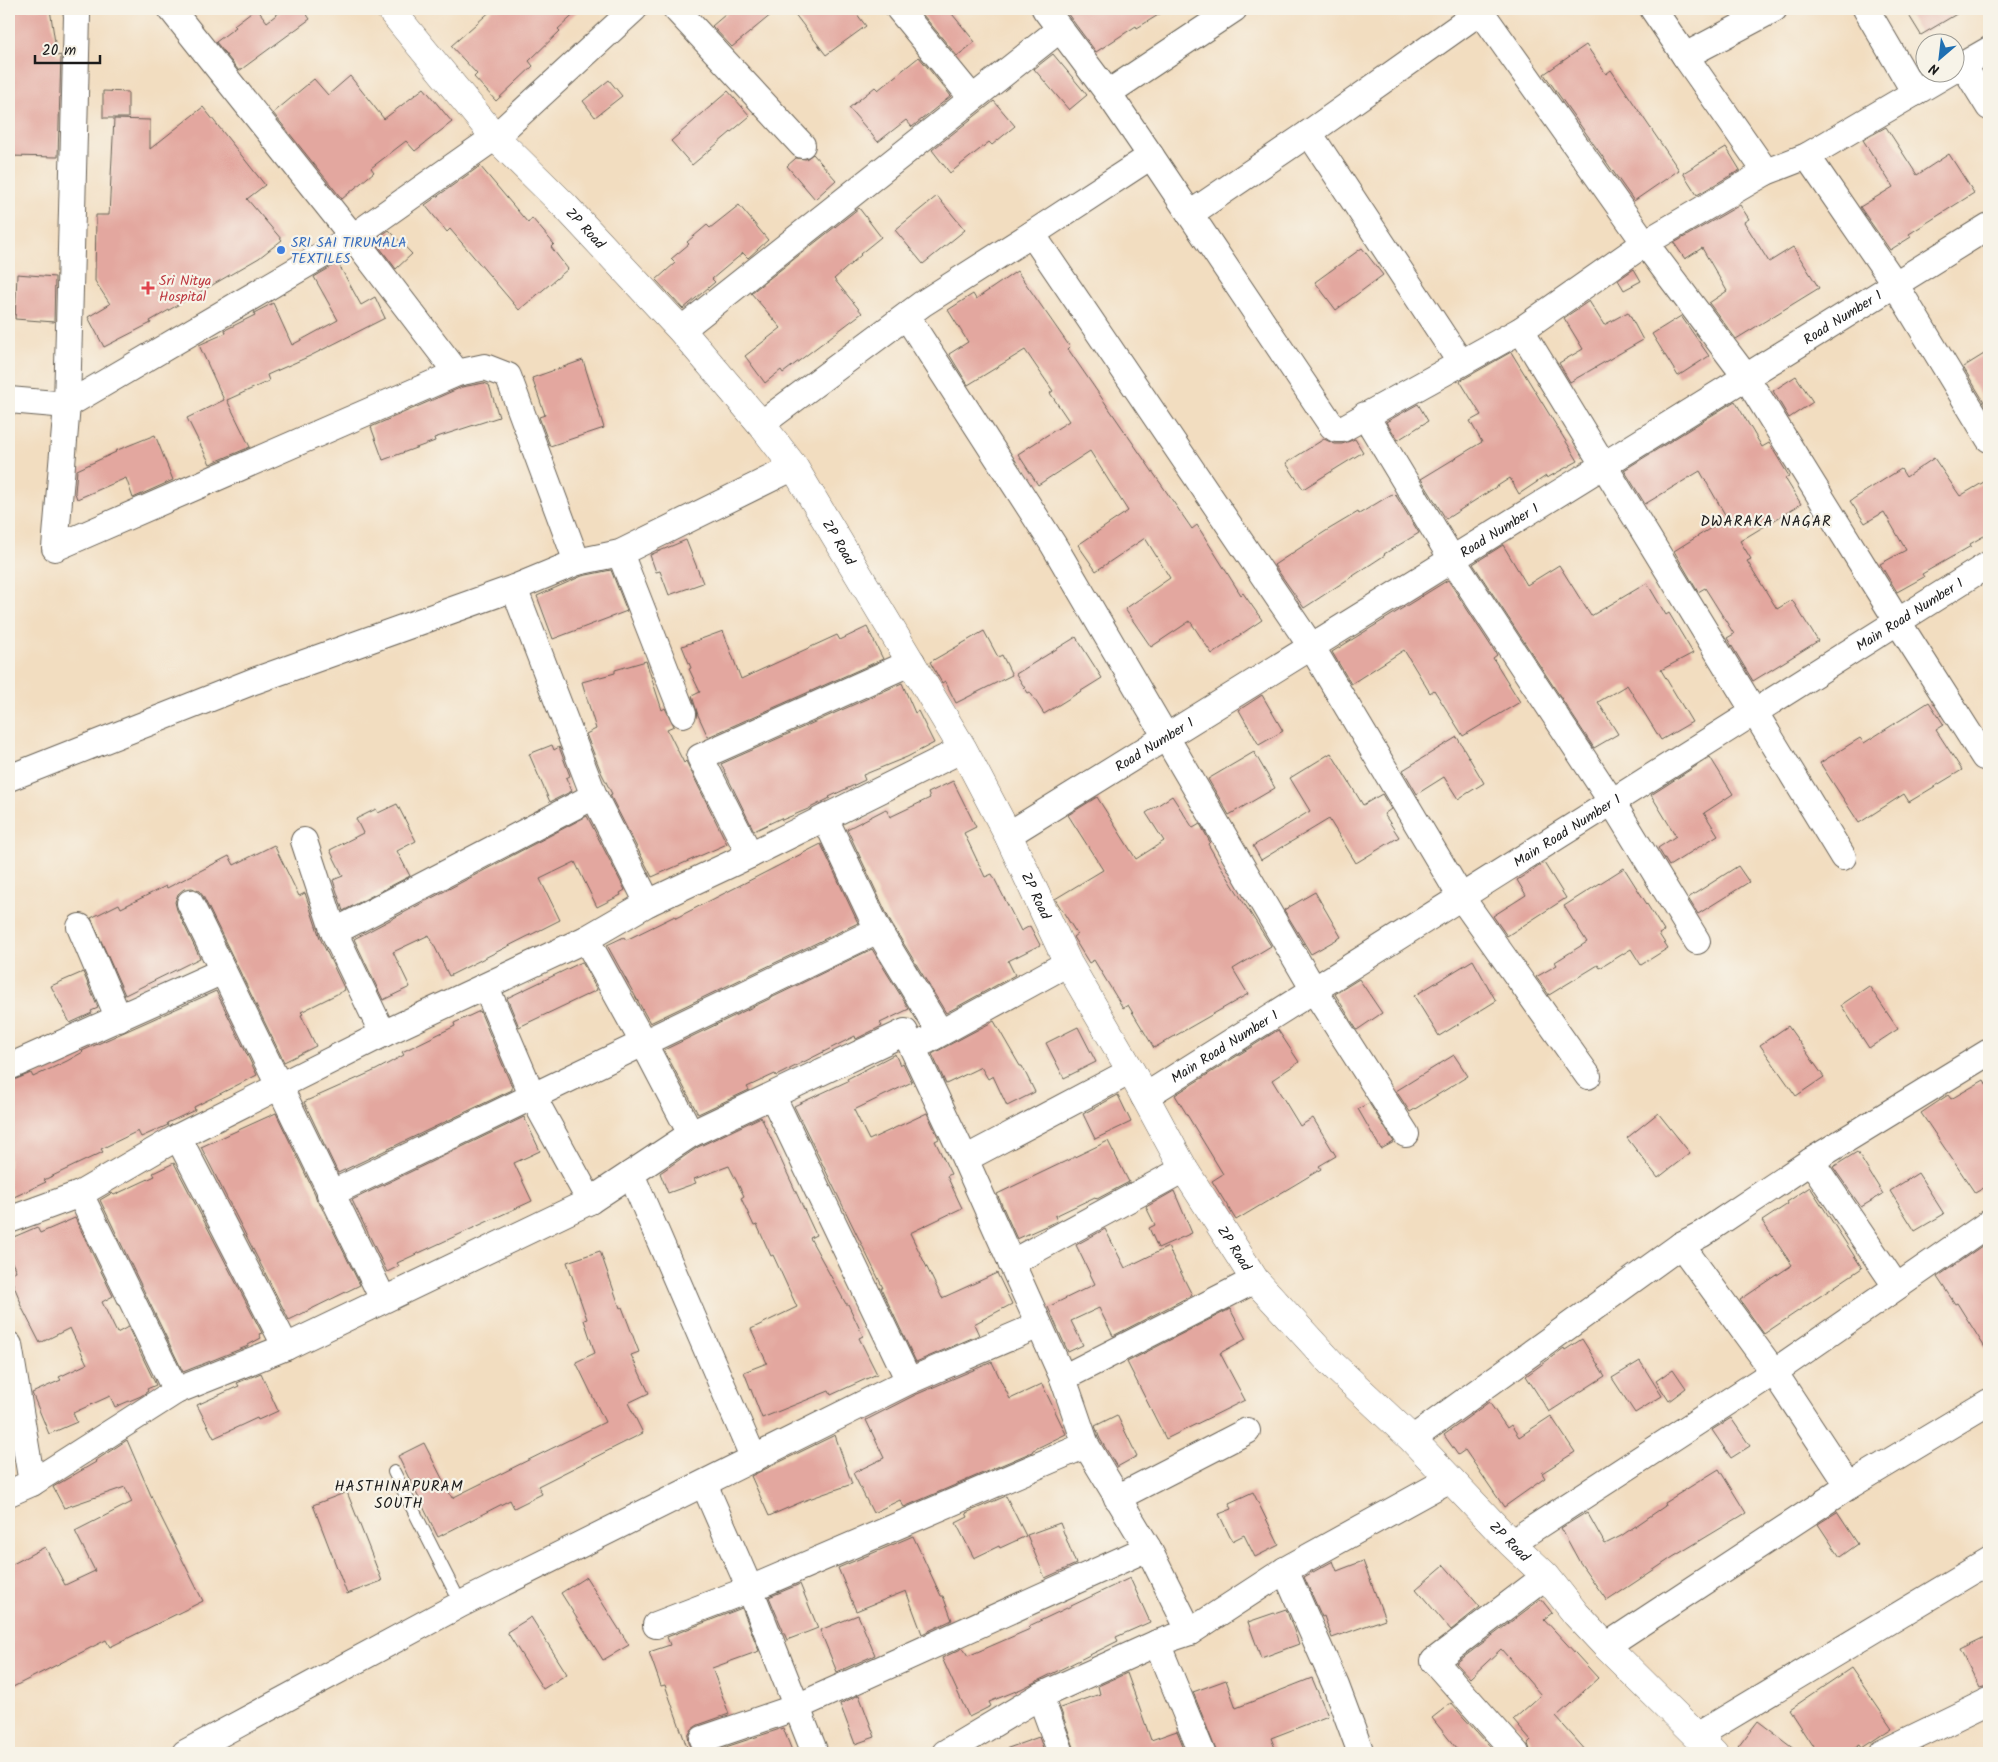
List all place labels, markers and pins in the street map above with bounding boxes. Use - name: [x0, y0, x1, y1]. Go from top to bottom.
- place label: SRI SAI TIRUMALA TEXTILES: [291, 232, 407, 270]
- marker: SRI SAI TIRUMALA TEXTILES: [275, 244, 287, 256]
- place label: Sri Nitya Hospital: [159, 270, 211, 308]
- marker: Sri Nitya Hospital: [141, 281, 155, 295]

